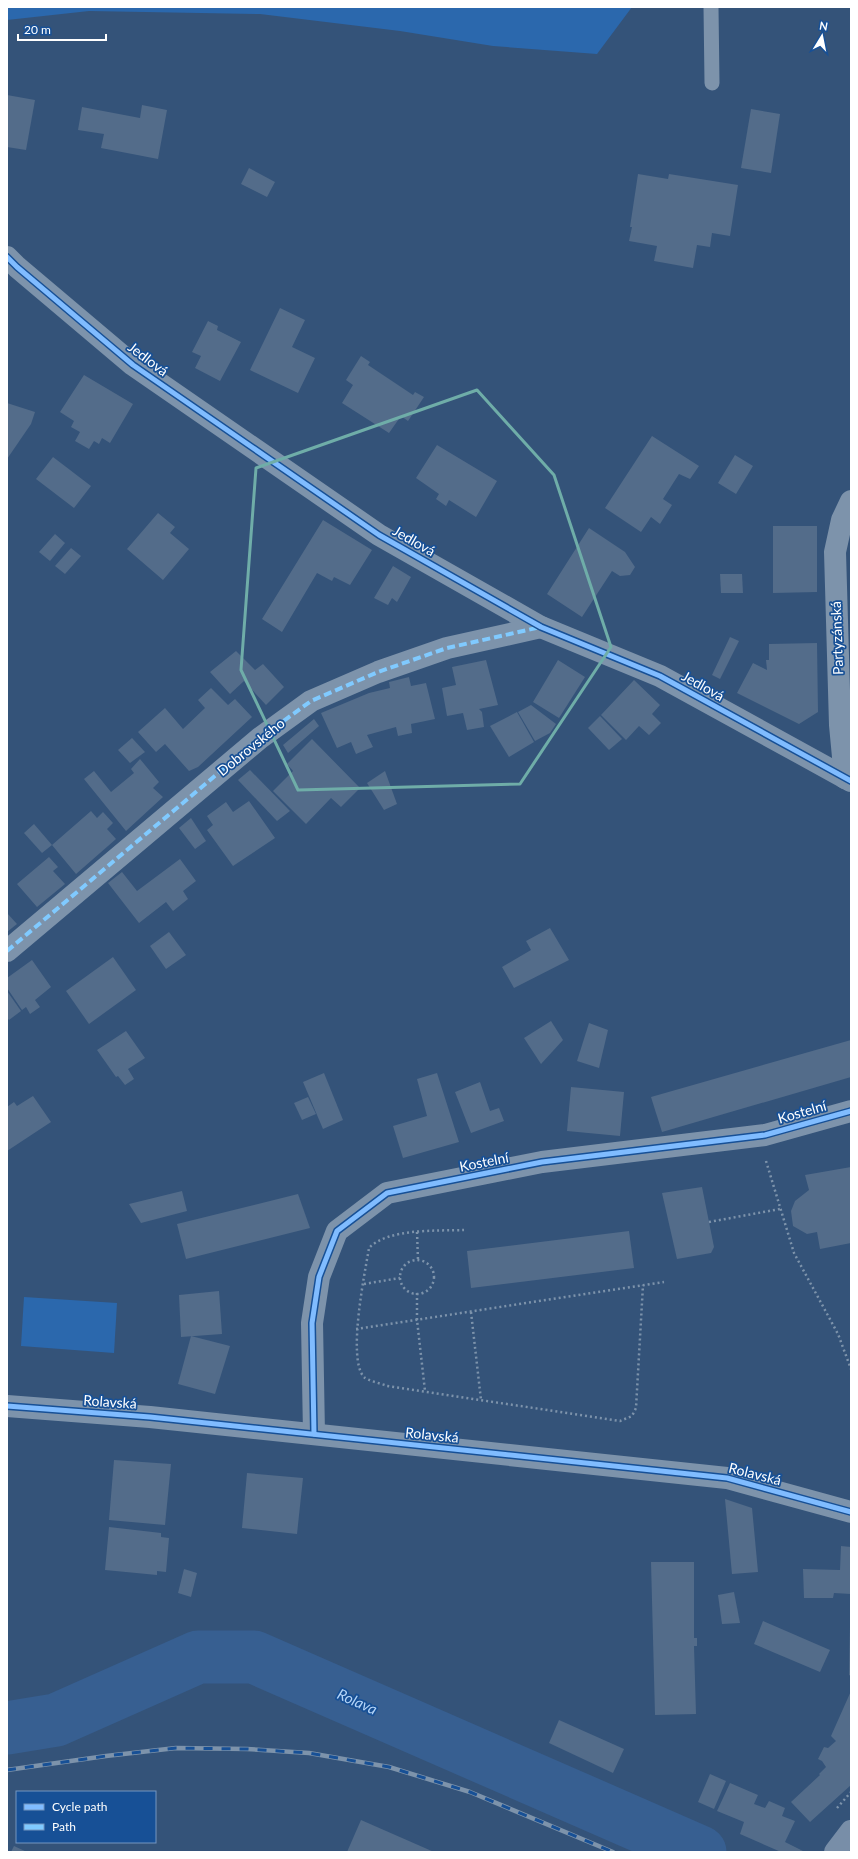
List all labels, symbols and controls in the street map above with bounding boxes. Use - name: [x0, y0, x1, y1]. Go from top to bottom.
- scale bar: [18, 16, 106, 42]
- north arrow: [802, 16, 842, 56]
- text: N: [819, 19, 829, 33]
- text: 20 m: [24, 22, 51, 37]
- street label: Jedlová: [125, 338, 172, 379]
- street label: Jedlová: [390, 522, 438, 559]
- street label: Partyzánská: [827, 601, 846, 675]
- street label: Jedlová: [679, 667, 727, 704]
- street label: Dobrovského: [214, 714, 288, 779]
- street label: Kostelní: [776, 1096, 829, 1127]
- street label: Kostelní: [458, 1148, 510, 1175]
- street label: Rolavská: [83, 1391, 137, 1412]
- street label: Rolavská: [405, 1423, 460, 1446]
- street label: Rolavská: [727, 1459, 783, 1488]
- water label: Rolava: [335, 1684, 380, 1718]
- legend: [16, 1791, 156, 1843]
- text: Cycle path: [52, 1799, 107, 1814]
- text: Path: [52, 1819, 76, 1834]

